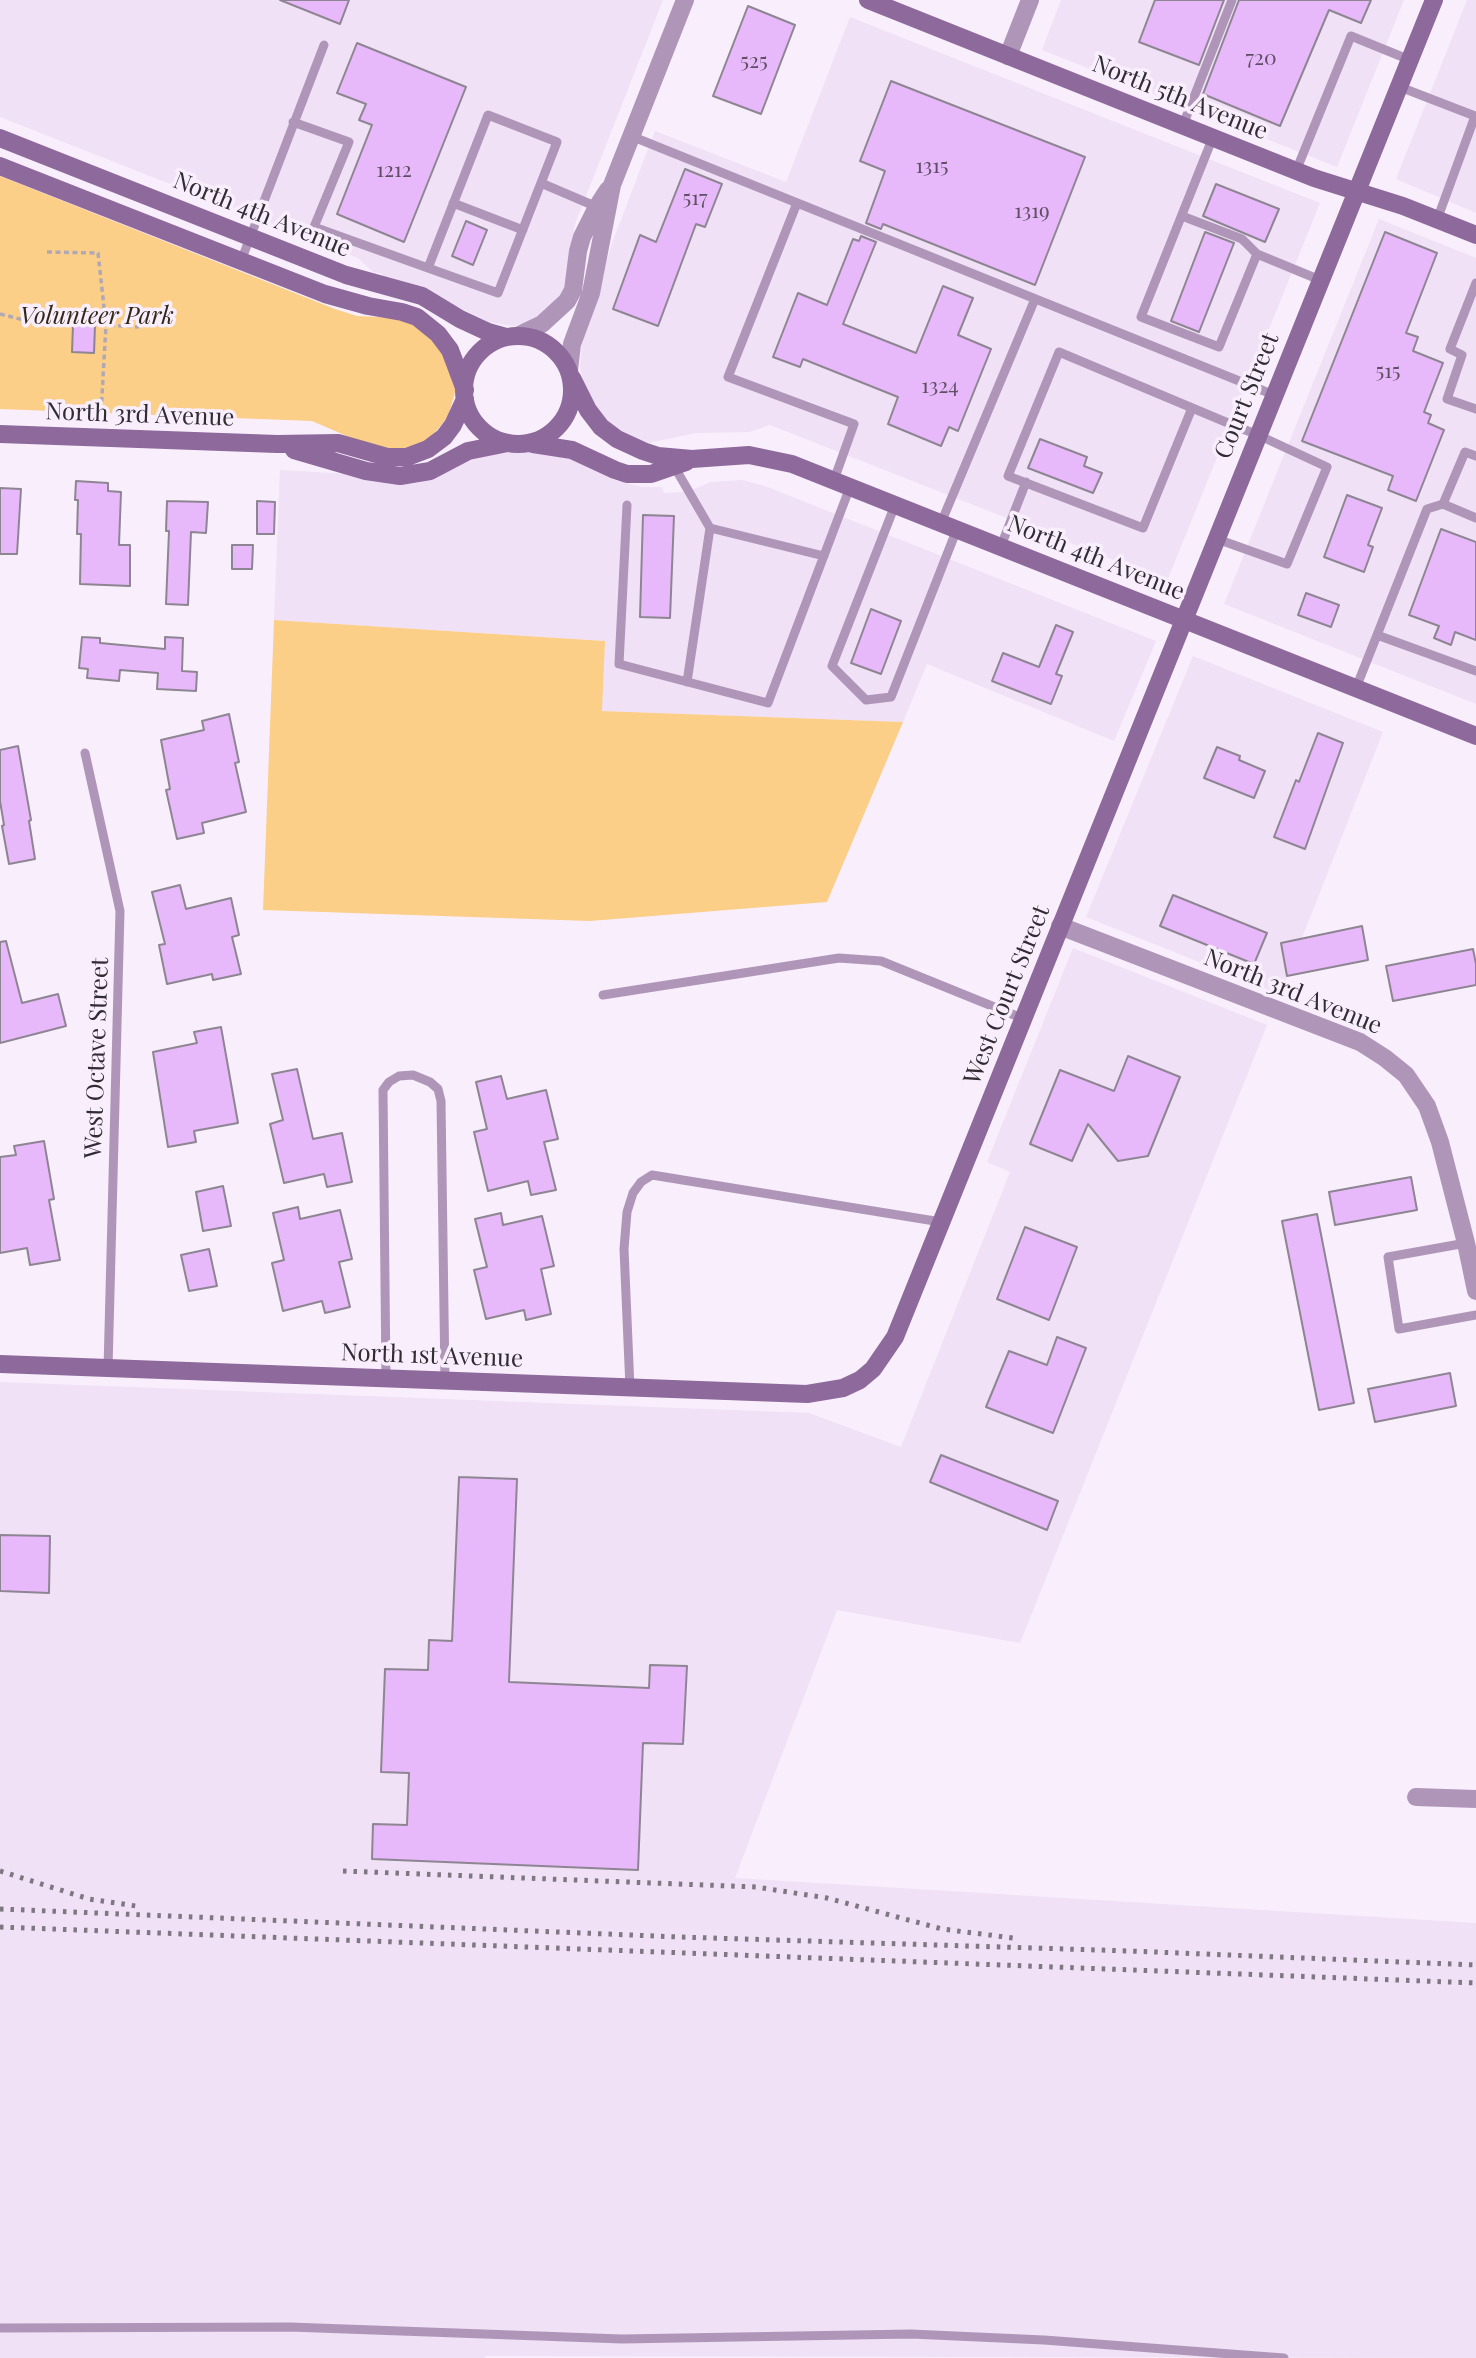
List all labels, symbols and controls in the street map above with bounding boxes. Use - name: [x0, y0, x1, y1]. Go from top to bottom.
- house number: 720: [1245, 45, 1277, 71]
- house number: 525: [740, 48, 768, 74]
- street label: North 5th Avenue: [1088, 50, 1272, 146]
- house number: 1315: [915, 153, 949, 179]
- house number: 1212: [376, 157, 412, 183]
- street label: North 4th Avenue: [169, 166, 355, 264]
- house number: 517: [682, 185, 708, 211]
- house number: 1319: [1014, 198, 1050, 224]
- park label: Volunteer Park: [20, 303, 174, 331]
- street label: Court Street: [1209, 329, 1285, 463]
- house number: 515: [1376, 358, 1400, 384]
- house number: 1324: [921, 373, 959, 399]
- street label: North 3rd Avenue: [45, 397, 235, 433]
- street label: North 4th Avenue: [1003, 509, 1189, 607]
- street label: West Court Street: [958, 901, 1056, 1089]
- street label: North 3rd Avenue: [1200, 943, 1386, 1041]
- street label: West Octave Street: [79, 957, 115, 1159]
- street label: North 1st Avenue: [340, 1338, 524, 1374]

